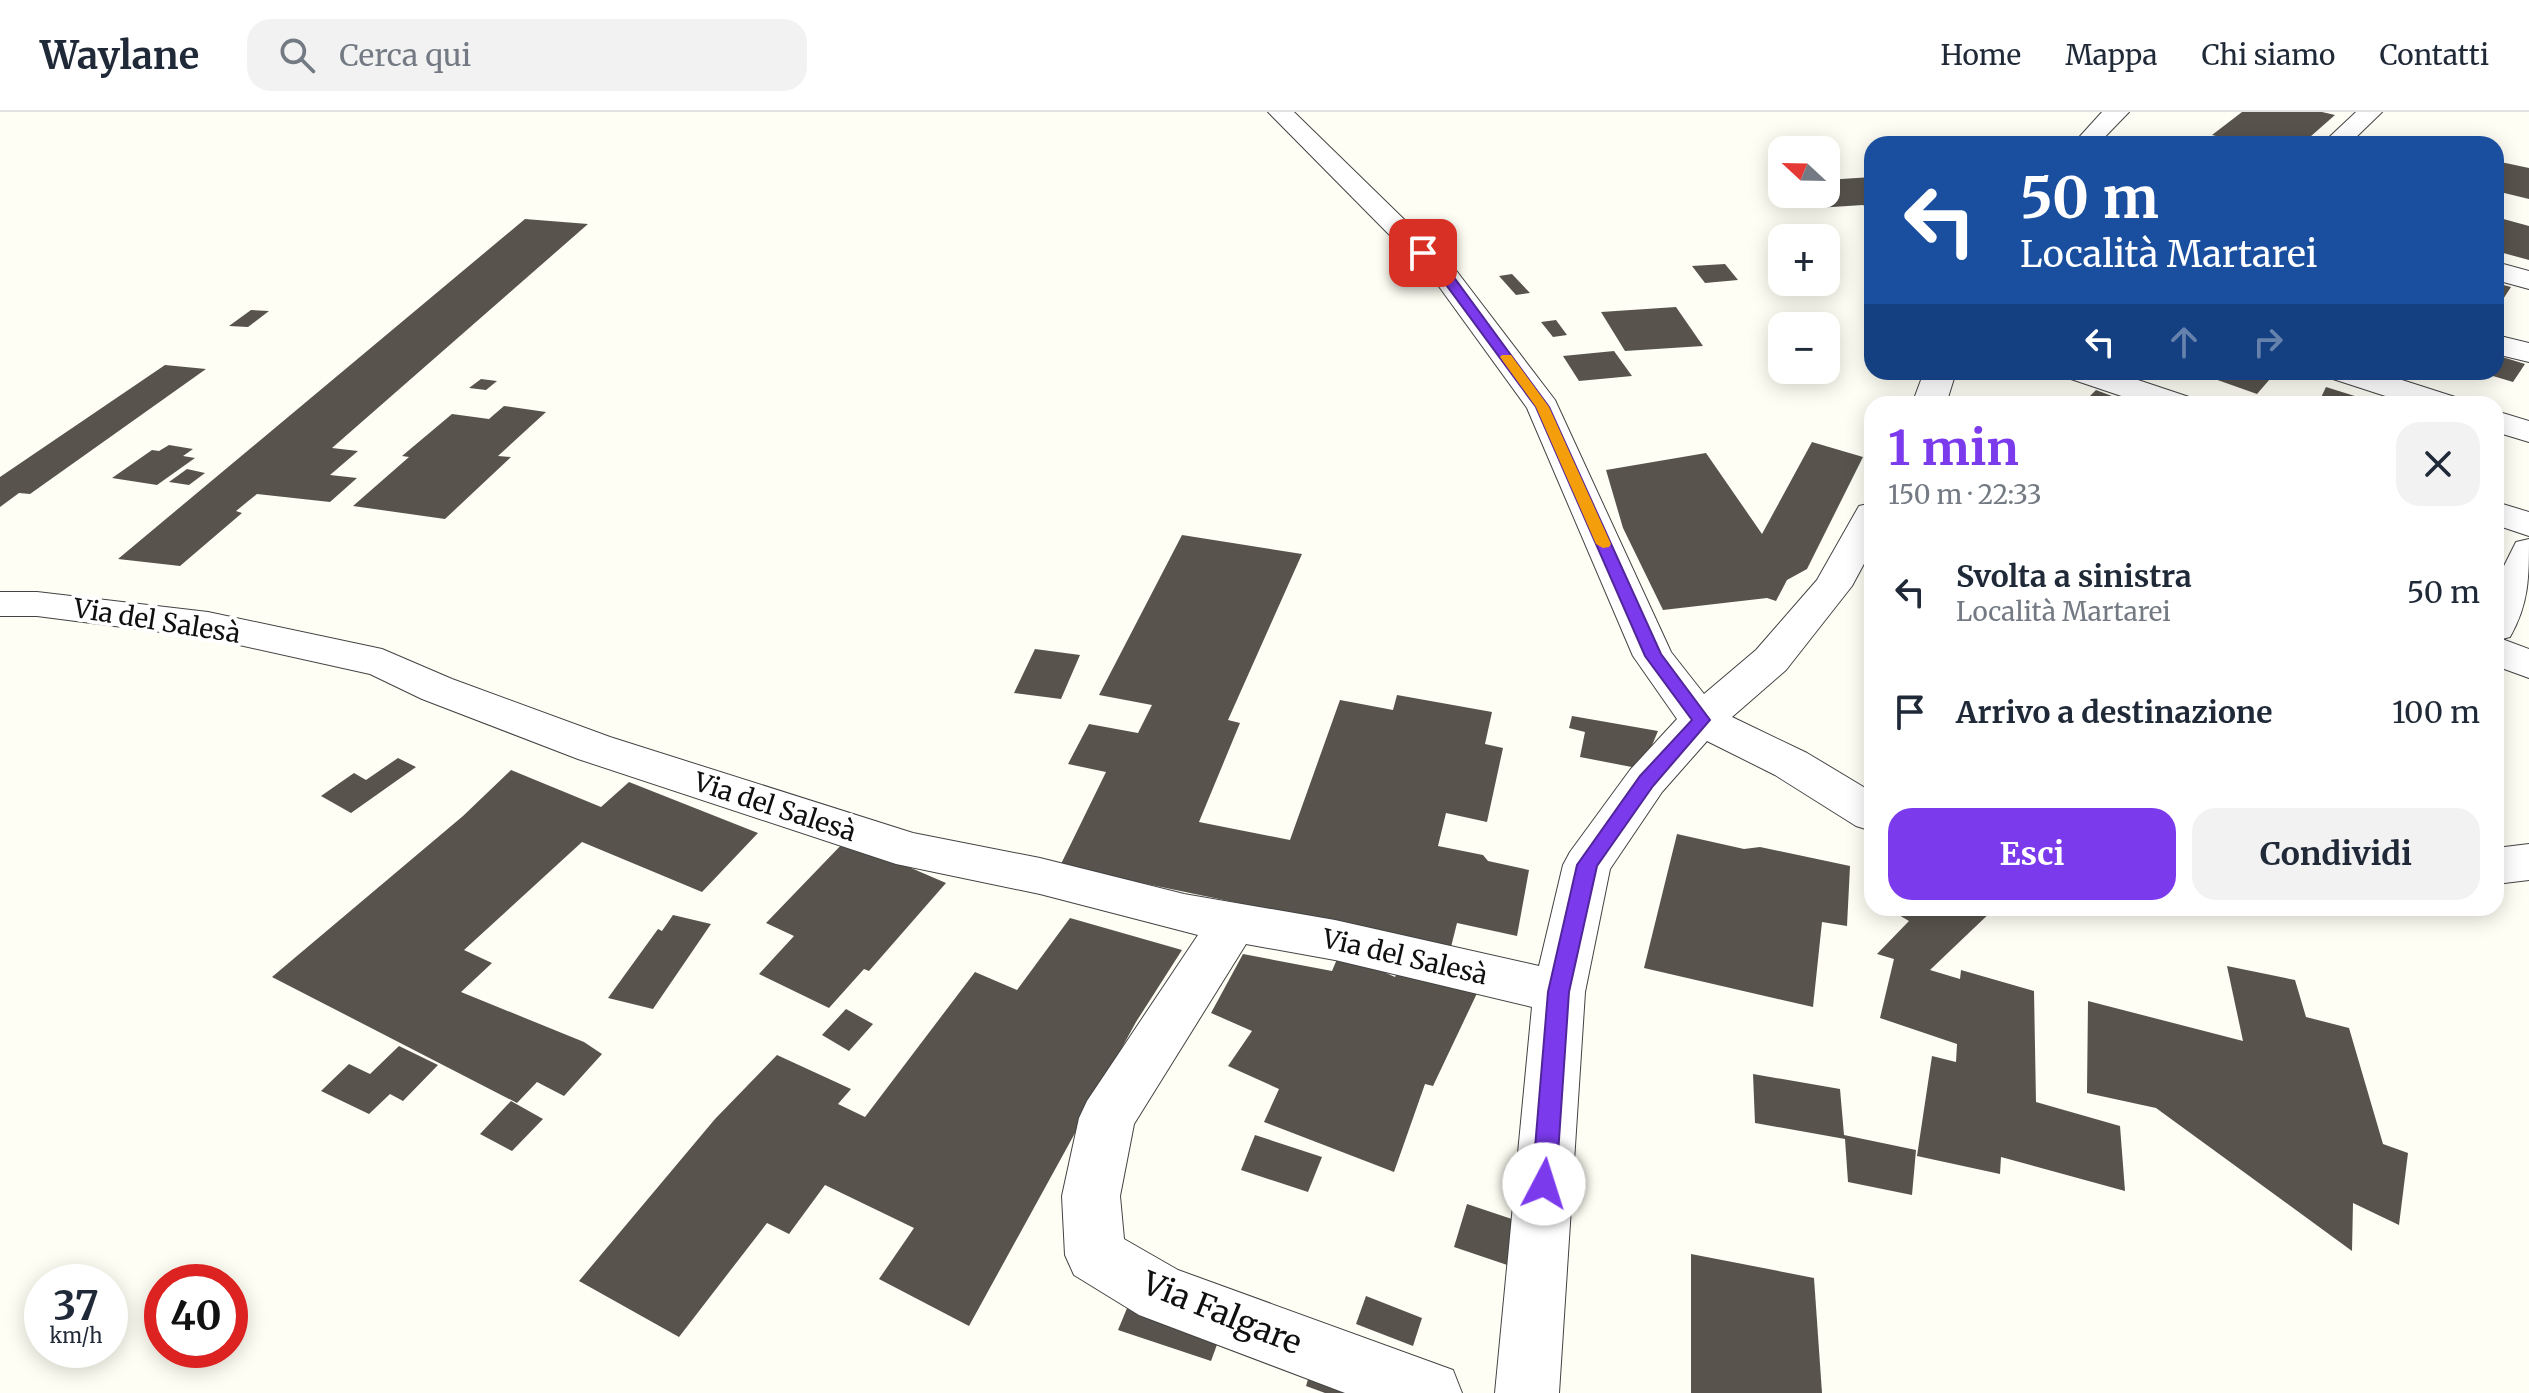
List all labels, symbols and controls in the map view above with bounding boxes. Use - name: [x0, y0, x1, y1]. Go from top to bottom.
- search box: [247, 19, 807, 91]
- text: Waylane: [40, 32, 199, 79]
- icon: search: [275, 33, 319, 77]
- text: Cerca qui: [339, 36, 471, 74]
- text: Home: [1940, 37, 2021, 73]
- text: Mappa: [2065, 37, 2157, 73]
- text: Chi siamo: [2201, 37, 2335, 73]
- text: Contatti: [2379, 37, 2489, 73]
- north arrow: [1768, 136, 1840, 208]
- map controls: [1768, 136, 1840, 384]
- text: 50 m: [2020, 163, 2159, 233]
- icon: left: [1888, 168, 1992, 272]
- pin: [1389, 219, 1457, 287]
- button: +: [1768, 224, 1840, 296]
- icon: arrive: [1401, 231, 1445, 275]
- text: Località Martarei: [2020, 232, 2317, 277]
- button: −: [1768, 312, 1840, 384]
- icon: left: [2078, 320, 2122, 364]
- icon: ahead: [2162, 320, 2206, 364]
- icon: right: [2246, 320, 2290, 364]
- text: 1 min: [1888, 418, 2019, 478]
- button: close: [2396, 422, 2480, 506]
- text: 150 m · 22:33: [1888, 478, 2042, 511]
- text: Svolta a sinistra: [1956, 557, 2192, 595]
- icon: left: [1888, 570, 1932, 614]
- text: 50 m: [2407, 573, 2480, 611]
- street label: Via del Salesà: [70, 591, 243, 650]
- text: Località Martarei: [1956, 595, 2171, 628]
- icon: arrive: [1888, 690, 1932, 734]
- text: Arrivo a destinazione: [1956, 693, 2273, 731]
- text: 100 m: [2392, 693, 2480, 731]
- street label: Via del Salesà: [689, 765, 860, 848]
- button: Esci: [1888, 808, 2176, 900]
- button: Condividi: [2192, 808, 2480, 900]
- street label: Via del Salesà: [1318, 921, 1491, 992]
- position arrow: [1502, 1142, 1586, 1226]
- street label: Via Falgare: [1136, 1263, 1307, 1363]
- speed limit sign: 40: [144, 1264, 248, 1368]
- text: 37: [53, 1281, 99, 1331]
- text: km/h: [50, 1323, 102, 1348]

